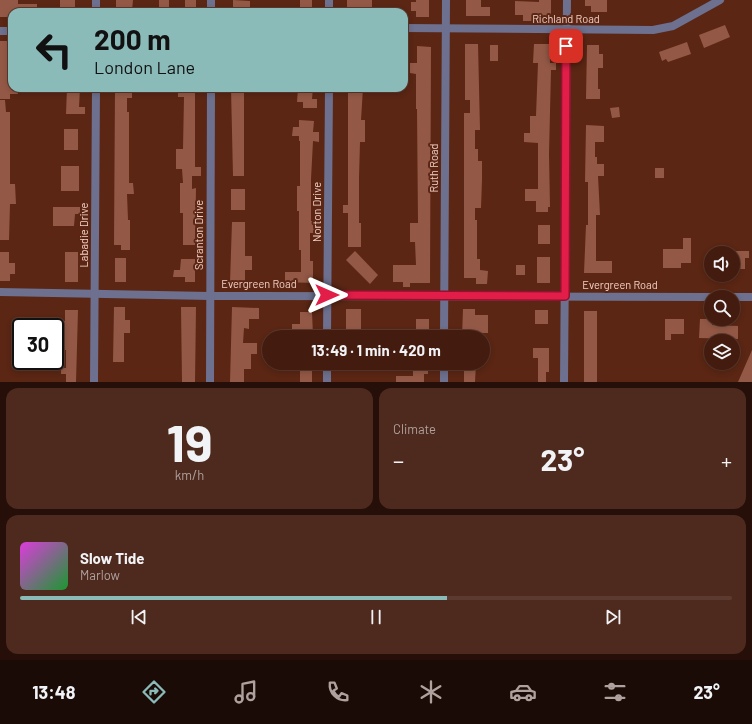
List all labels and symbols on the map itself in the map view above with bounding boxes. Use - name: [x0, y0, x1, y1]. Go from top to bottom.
- street label: Richland Road: [532, 12, 600, 25]
- pin: [549, 29, 583, 63]
- street label: Ruth Road: [427, 143, 440, 193]
- street label: Norton Drive: [310, 182, 323, 242]
- street label: Scranton Drive: [192, 200, 205, 270]
- street label: Labadie Drive: [77, 202, 90, 267]
- position arrow: [306, 274, 348, 316]
- street label: Evergreen Road: [221, 277, 297, 290]
- street label: Evergreen Road: [582, 278, 658, 291]
- speed limit sign: 30: [12, 318, 64, 370]

